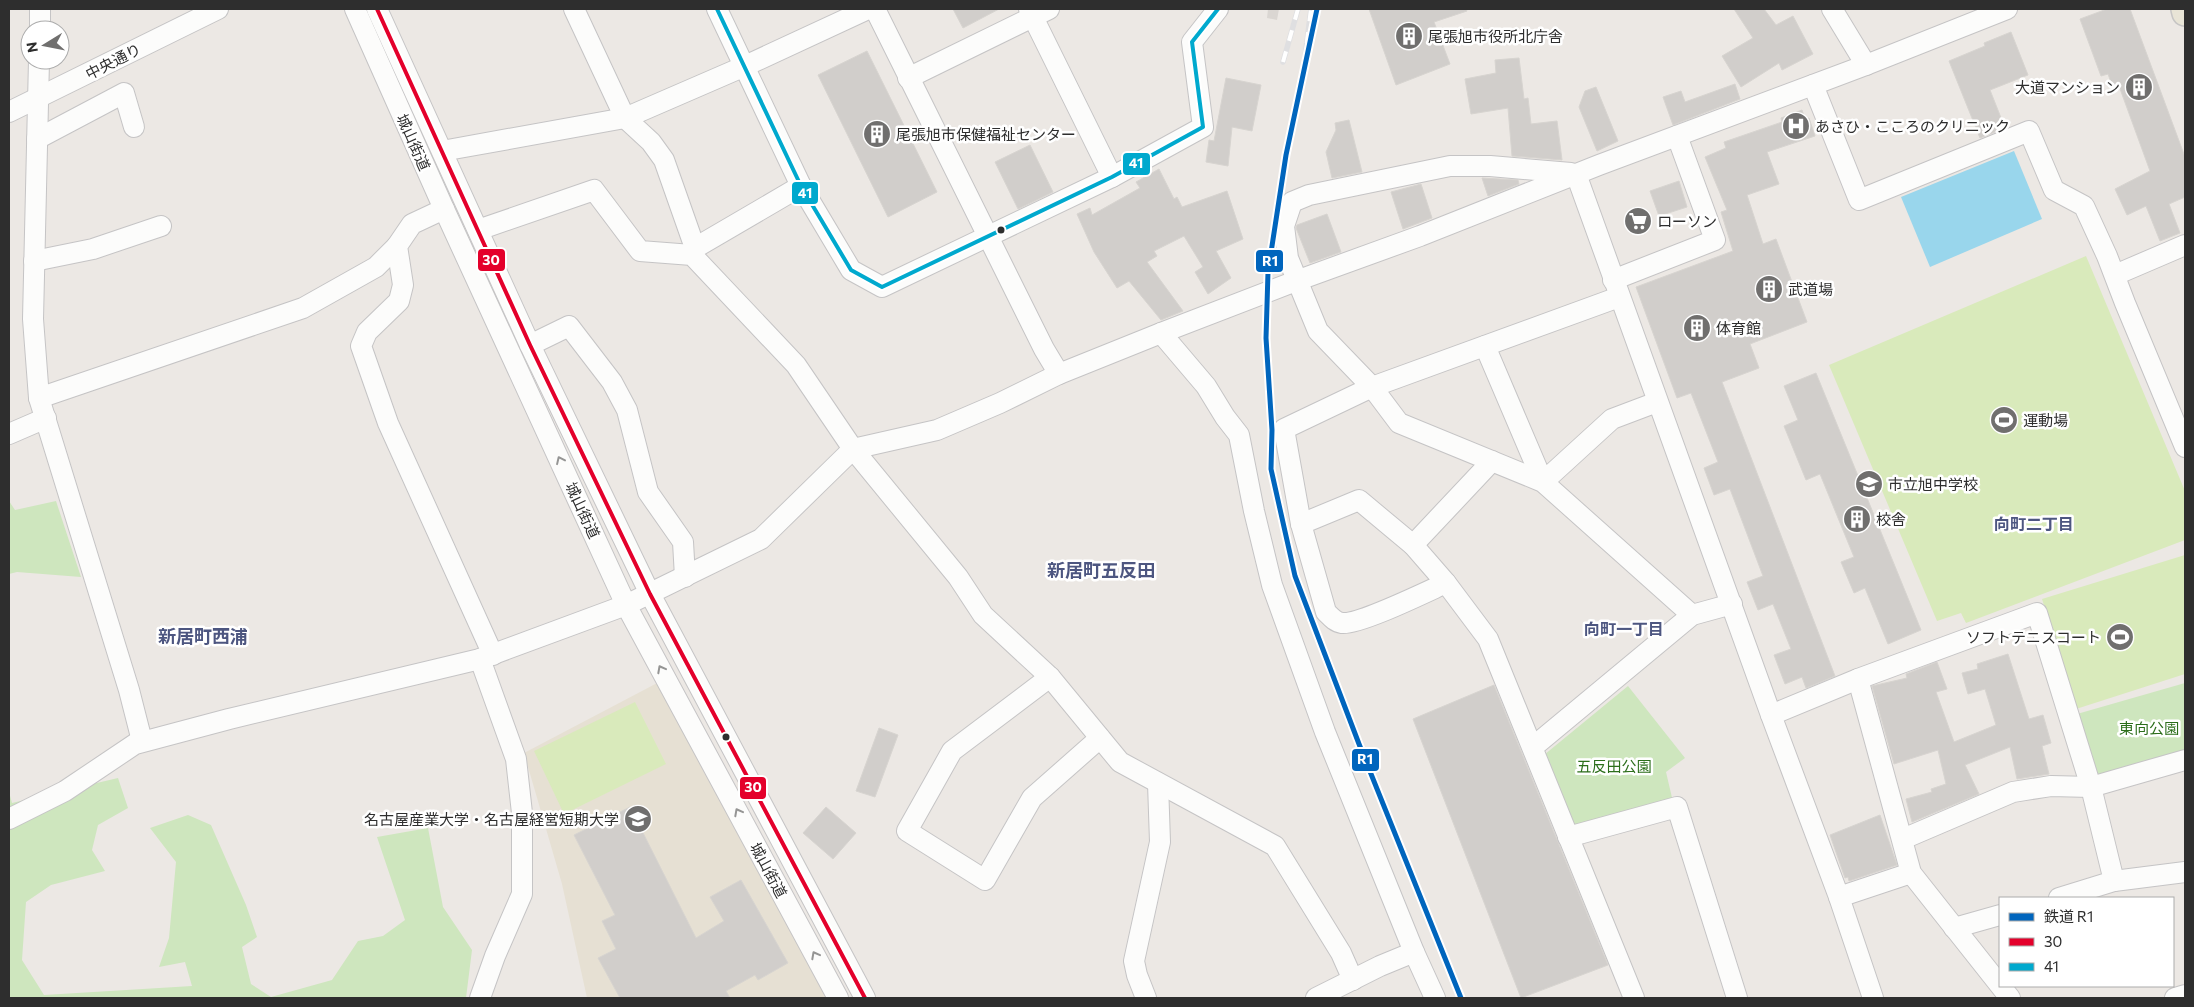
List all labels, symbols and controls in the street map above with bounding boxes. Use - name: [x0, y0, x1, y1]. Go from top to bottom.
- north arrow: [20, 20, 70, 70]
- building icon: 尾張旭市役所北庁舎: [1394, 21, 1424, 51]
- place label: 尾張旭市役所北庁舎: [1428, 27, 1563, 45]
- street label: 中央通り: [82, 39, 144, 83]
- text: N: [22, 41, 41, 54]
- building icon: 大道マンション: [2124, 72, 2154, 102]
- place label: 大道マンション: [2015, 78, 2120, 96]
- street label: 城山街道: [394, 111, 434, 173]
- hospital icon: あさひ・こころのクリニック: [1781, 111, 1811, 141]
- place label: あさひ・こころのクリニック: [1815, 117, 2010, 135]
- building icon: 尾張旭市保健福祉センター: [862, 119, 892, 149]
- place label: 尾張旭市保健福祉センター: [896, 125, 1076, 143]
- line badge: 41: [1122, 152, 1151, 176]
- text: 41: [1129, 154, 1143, 171]
- line badge: 41: [791, 181, 819, 205]
- text: 41: [798, 184, 812, 201]
- supermarket icon: ローソン: [1623, 206, 1653, 236]
- place label: ローソン: [1657, 212, 1717, 230]
- unlabelled marker: [996, 225, 1006, 235]
- line badge: 30: [477, 248, 506, 272]
- line badge: R1: [1255, 249, 1284, 273]
- text: 30: [482, 251, 500, 268]
- text: R1: [1262, 252, 1278, 269]
- building icon: 武道場: [1754, 274, 1784, 304]
- place label: 武道場: [1788, 280, 1833, 298]
- building icon: 体育館: [1682, 313, 1712, 343]
- place label: 体育館: [1716, 319, 1761, 337]
- sports icon: 運動場: [1989, 405, 2019, 435]
- place label: 運動場: [2023, 411, 2068, 429]
- one-way arrow: [556, 456, 566, 465]
- school or university icon: 市立旭中学校: [1854, 469, 1884, 499]
- place label: 市立旭中学校: [1888, 475, 1978, 493]
- street label: 城山街道: [562, 479, 604, 541]
- building icon: 校舎: [1842, 504, 1872, 534]
- place label: 校舎: [1876, 510, 1906, 528]
- district label: 向町二丁目: [1994, 514, 2074, 533]
- district label: 新居町五反田: [1047, 559, 1155, 581]
- district label: 向町一丁目: [1584, 619, 1664, 638]
- sports icon: ソフトテニスコート: [2105, 622, 2135, 652]
- district label: 新居町西浦: [158, 625, 248, 647]
- place label: ソフトテニスコート: [1966, 628, 2101, 646]
- one-way arrow: [657, 666, 667, 675]
- park label: 東向公園: [2119, 719, 2179, 737]
- unlabelled marker: [721, 732, 731, 742]
- line badge: R1: [1351, 748, 1380, 772]
- text: R1: [1357, 750, 1373, 767]
- park label: 五反田公園: [1576, 757, 1652, 775]
- line badge: 30: [739, 776, 767, 800]
- text: 30: [744, 778, 762, 795]
- school or university icon: 名古屋産業大学・名古屋経営短期大学: [623, 804, 653, 834]
- one-way arrow: [734, 809, 744, 818]
- place label: 名古屋産業大学・名古屋経営短期大学: [364, 810, 619, 828]
- street label: 城山街道: [747, 839, 791, 901]
- legend: [1999, 897, 2174, 987]
- text: 鉄道 R1: [2044, 907, 2093, 925]
- text: 30: [2044, 932, 2062, 950]
- one-way arrow: [811, 952, 821, 961]
- text: 41: [2044, 957, 2059, 975]

